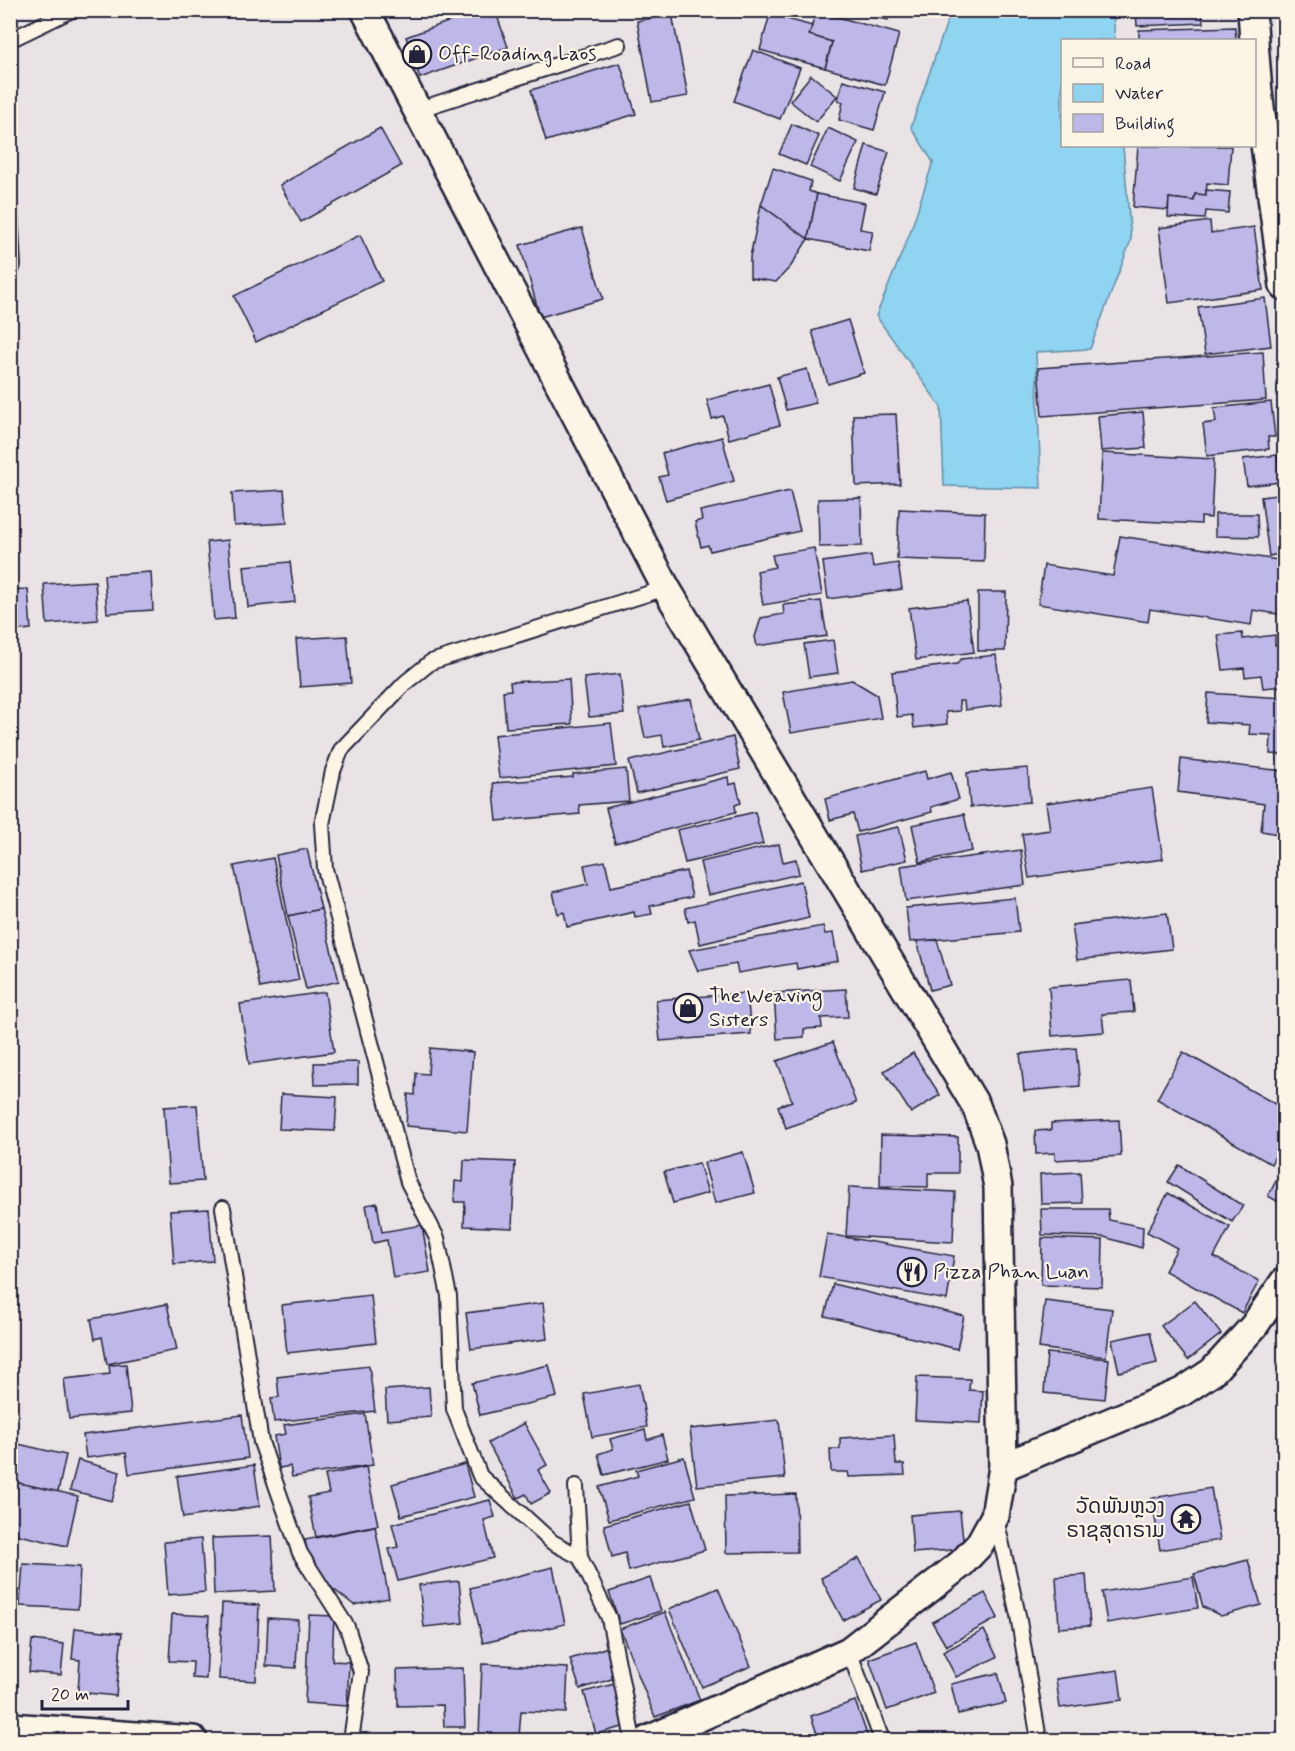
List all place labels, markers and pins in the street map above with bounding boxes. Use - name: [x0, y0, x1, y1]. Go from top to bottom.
- shop icon: Off-Roading Laos: [401, 38, 433, 70]
- place label: Off-Roading Laos: [438, 40, 597, 68]
- place label: The Weaving Sisters: [709, 982, 823, 1034]
- shop icon: The Weaving Sisters: [672, 992, 704, 1024]
- restaurant icon: Pizza Phan Luan: [896, 1256, 928, 1288]
- place label: Pizza Phan Luan: [933, 1258, 1089, 1286]
- place label: ວັດພັນຫຼວງ ຣາຊສຸດາຣາມ: [1066, 1493, 1165, 1545]
- temple icon: ວັດພັນຫຼວງ ຣາຊສຸດາຣາມ: [1170, 1503, 1202, 1535]

